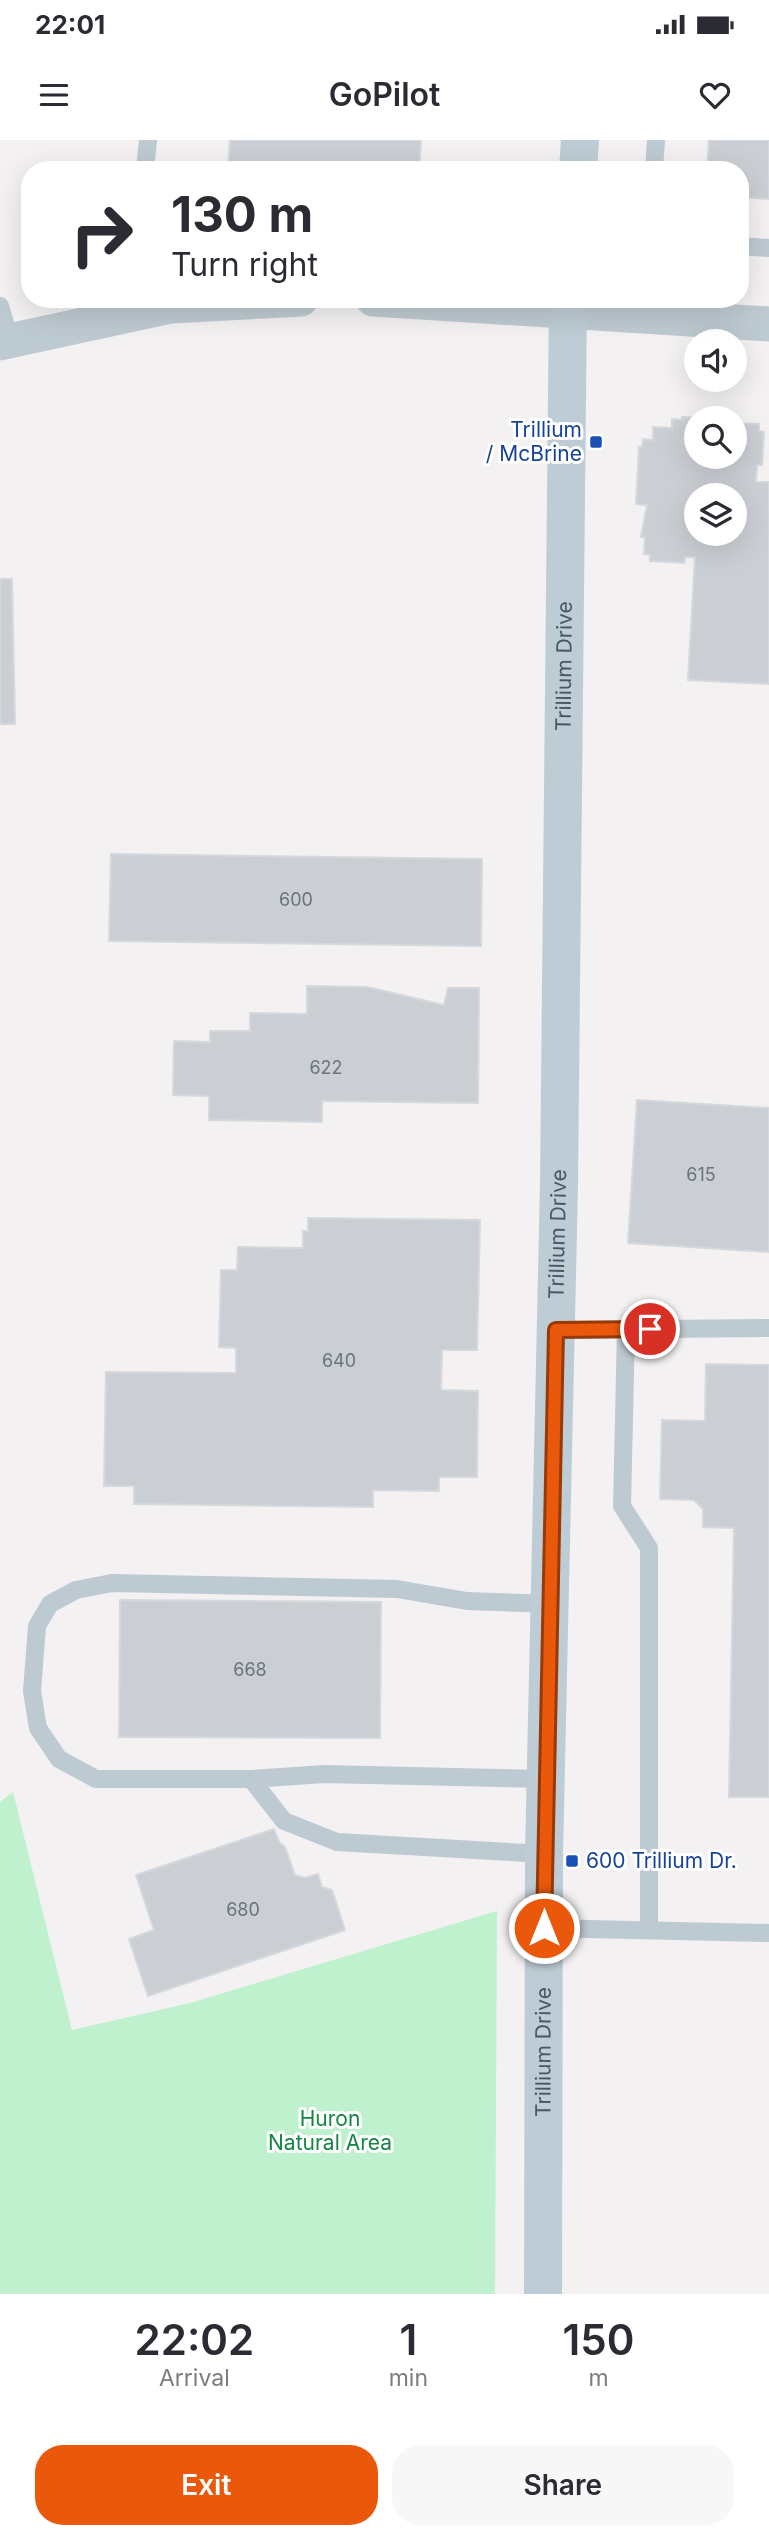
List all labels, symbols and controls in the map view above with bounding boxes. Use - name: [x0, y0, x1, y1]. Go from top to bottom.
- text: 22:01: [35, 9, 105, 40]
- text: GoPilot: [329, 75, 440, 114]
- icon: menu: [35, 76, 73, 114]
- icon: heart: [696, 76, 734, 114]
- text: 130 m: [171, 185, 313, 244]
- icon: right: [56, 189, 147, 280]
- text: Turn right: [171, 245, 318, 284]
- map controls: [684, 329, 747, 546]
- button: sound: [684, 329, 747, 392]
- button: search: [684, 406, 747, 469]
- place label: Trillium / McBrine: [486, 417, 582, 466]
- marker: Trillium / McBrine: [588, 434, 604, 450]
- button: layers: [684, 483, 747, 546]
- street label: Trillium Drive: [551, 601, 577, 731]
- house number: 600: [279, 889, 313, 910]
- house number: 622: [309, 1057, 343, 1078]
- house number: 615: [686, 1164, 716, 1185]
- street label: Trillium Drive: [543, 1169, 571, 1299]
- pin: [620, 1299, 680, 1359]
- icon: arrive: [631, 1310, 669, 1348]
- house number: 640: [322, 1350, 356, 1371]
- house number: 668: [233, 1659, 267, 1680]
- place label: 600 Trillium Dr.: [586, 1848, 737, 1873]
- marker: 600 Trillium Dr.: [564, 1853, 580, 1869]
- position arrow: [507, 1891, 581, 1965]
- house number: 680: [226, 1899, 260, 1920]
- street label: Trillium Drive: [530, 1987, 556, 2117]
- park label: Huron Natural Area: [268, 2106, 392, 2155]
- text: 22:02: [135, 2314, 254, 2365]
- text: 1: [399, 2314, 417, 2365]
- text: 150: [563, 2314, 634, 2365]
- text: Arrival: [159, 2364, 230, 2392]
- text: min: [389, 2364, 428, 2392]
- text: m: [588, 2364, 609, 2392]
- button: Exit: [35, 2445, 378, 2525]
- button: Share: [392, 2445, 734, 2525]

